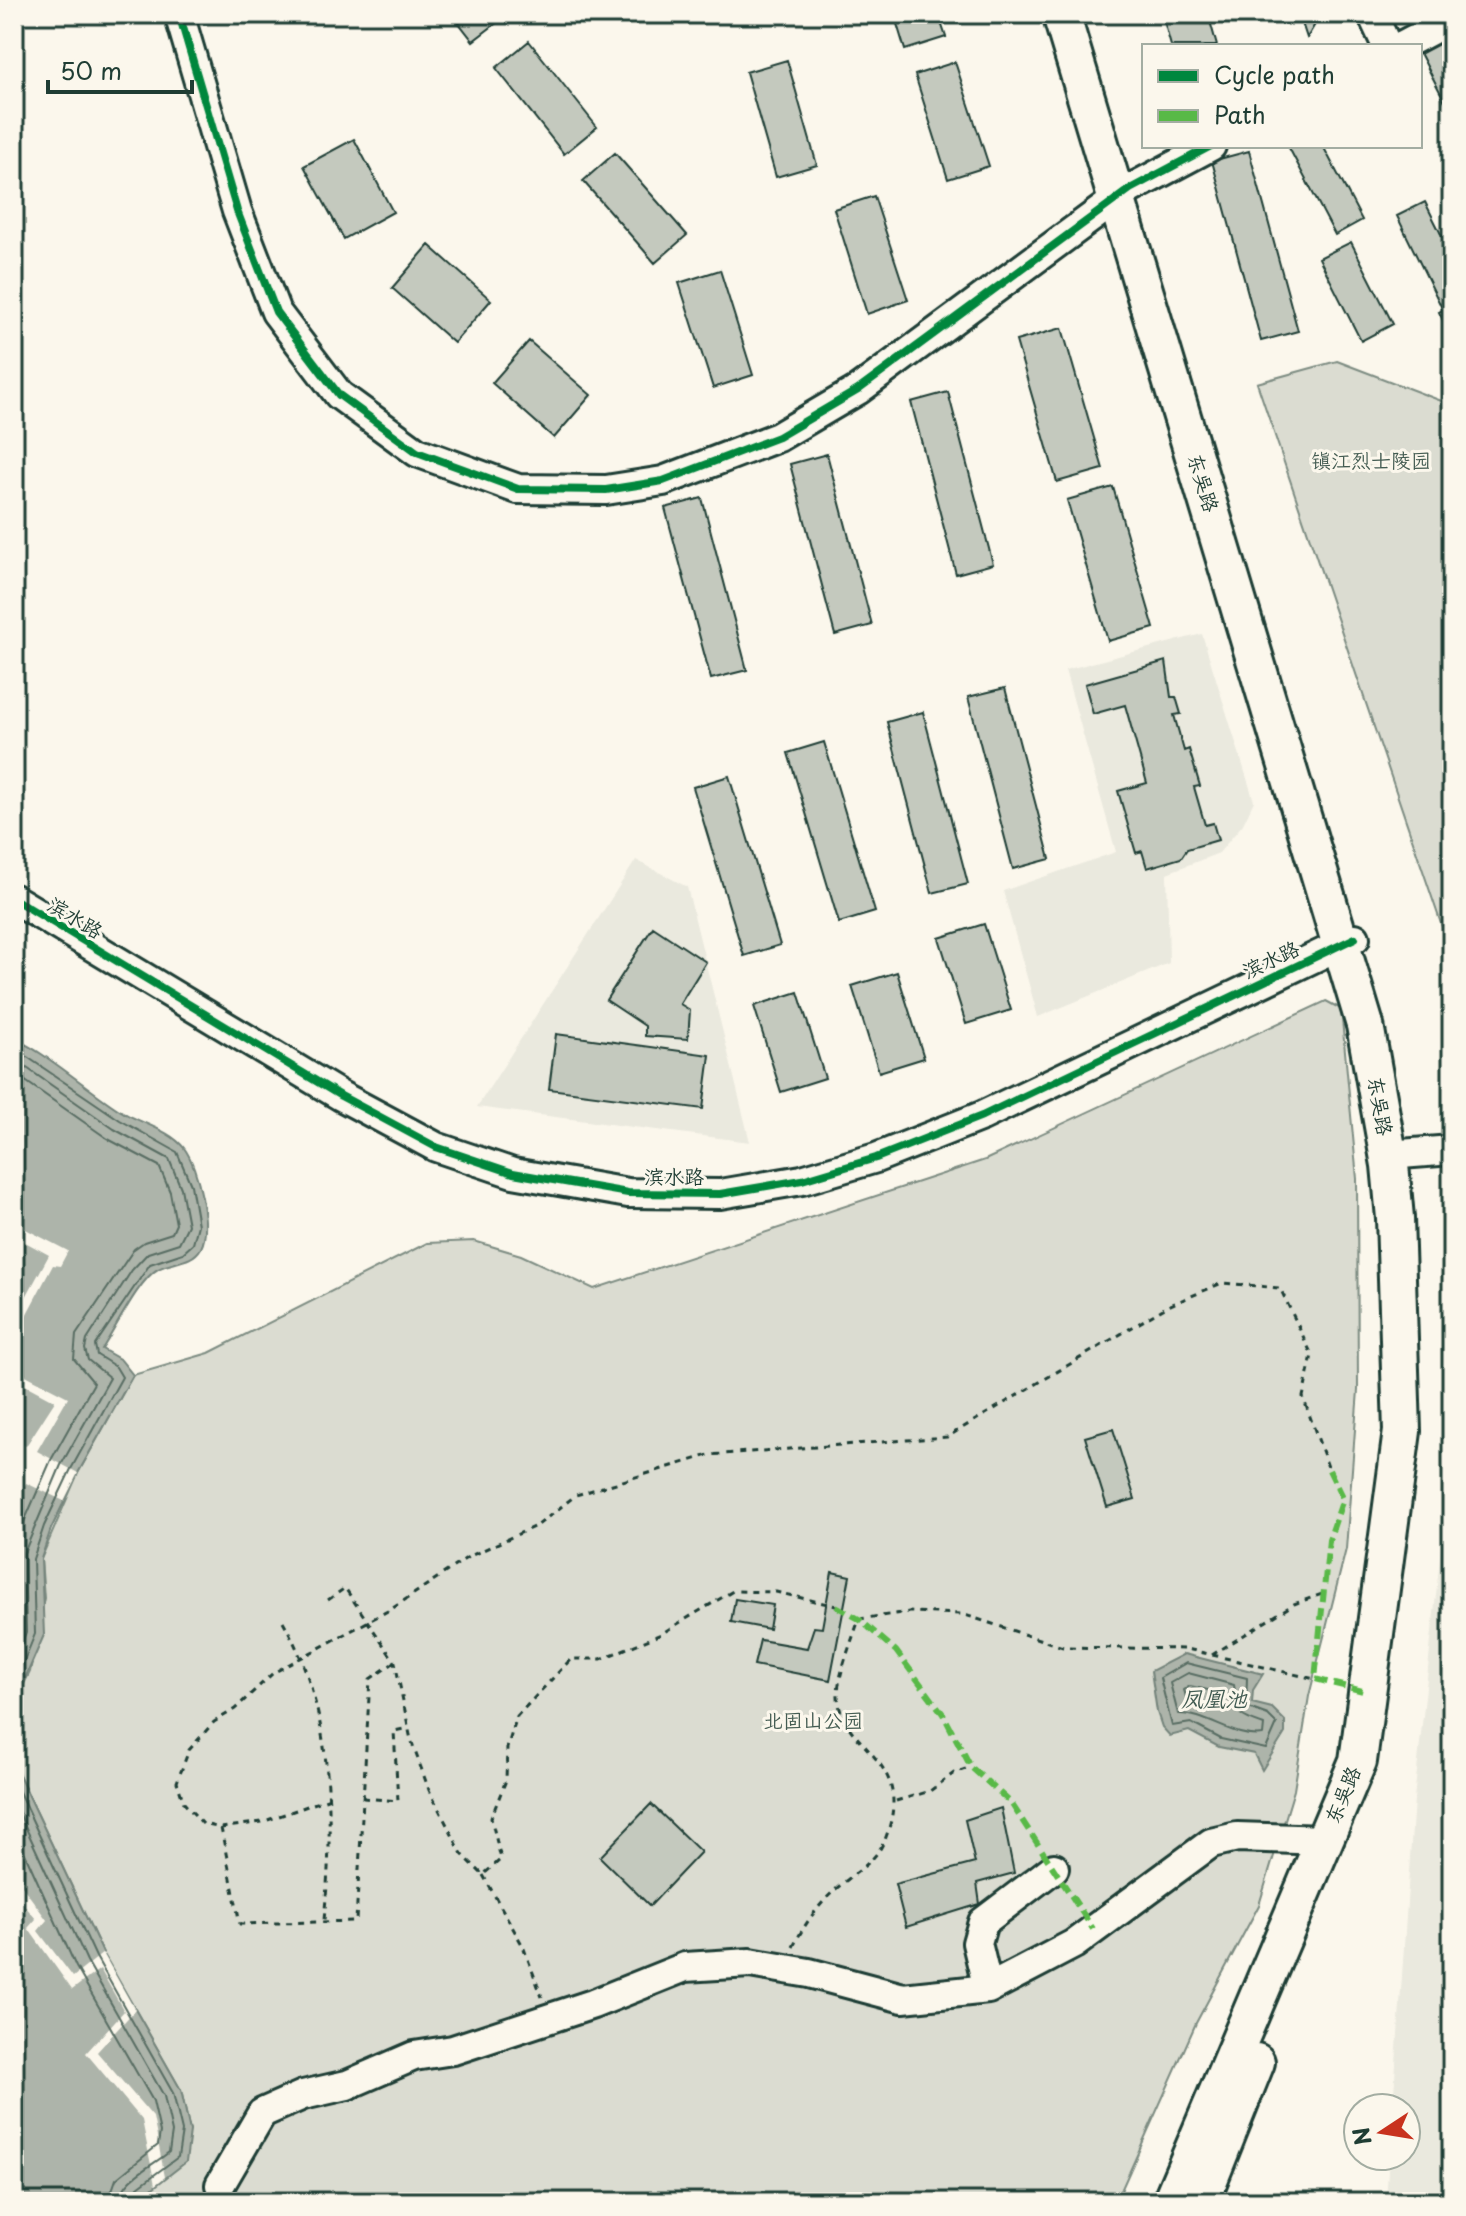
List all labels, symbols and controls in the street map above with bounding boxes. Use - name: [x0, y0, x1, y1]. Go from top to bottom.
- scale bar: [48, 44, 192, 94]
- legend: [1142, 44, 1422, 148]
- text: 50 m: [60, 52, 122, 88]
- text: Cycle path: [1214, 56, 1335, 92]
- text: Path: [1214, 96, 1266, 132]
- park label: 镇江烈士陵园: [1311, 445, 1431, 475]
- street label: 东吴路: [1181, 450, 1227, 517]
- street label: 滨水路: [42, 889, 110, 946]
- street label: 滨水路: [1237, 932, 1305, 985]
- street label: 东吴路: [1361, 1074, 1401, 1139]
- street label: 滨水路: [644, 1161, 705, 1191]
- water label: 凤凰池: [1181, 1681, 1248, 1714]
- park label: 北固山公园: [763, 1705, 863, 1735]
- street label: 东吴路: [1317, 1760, 1368, 1828]
- north arrow: [1342, 2092, 1422, 2172]
- text: N: [1343, 2125, 1379, 2148]

